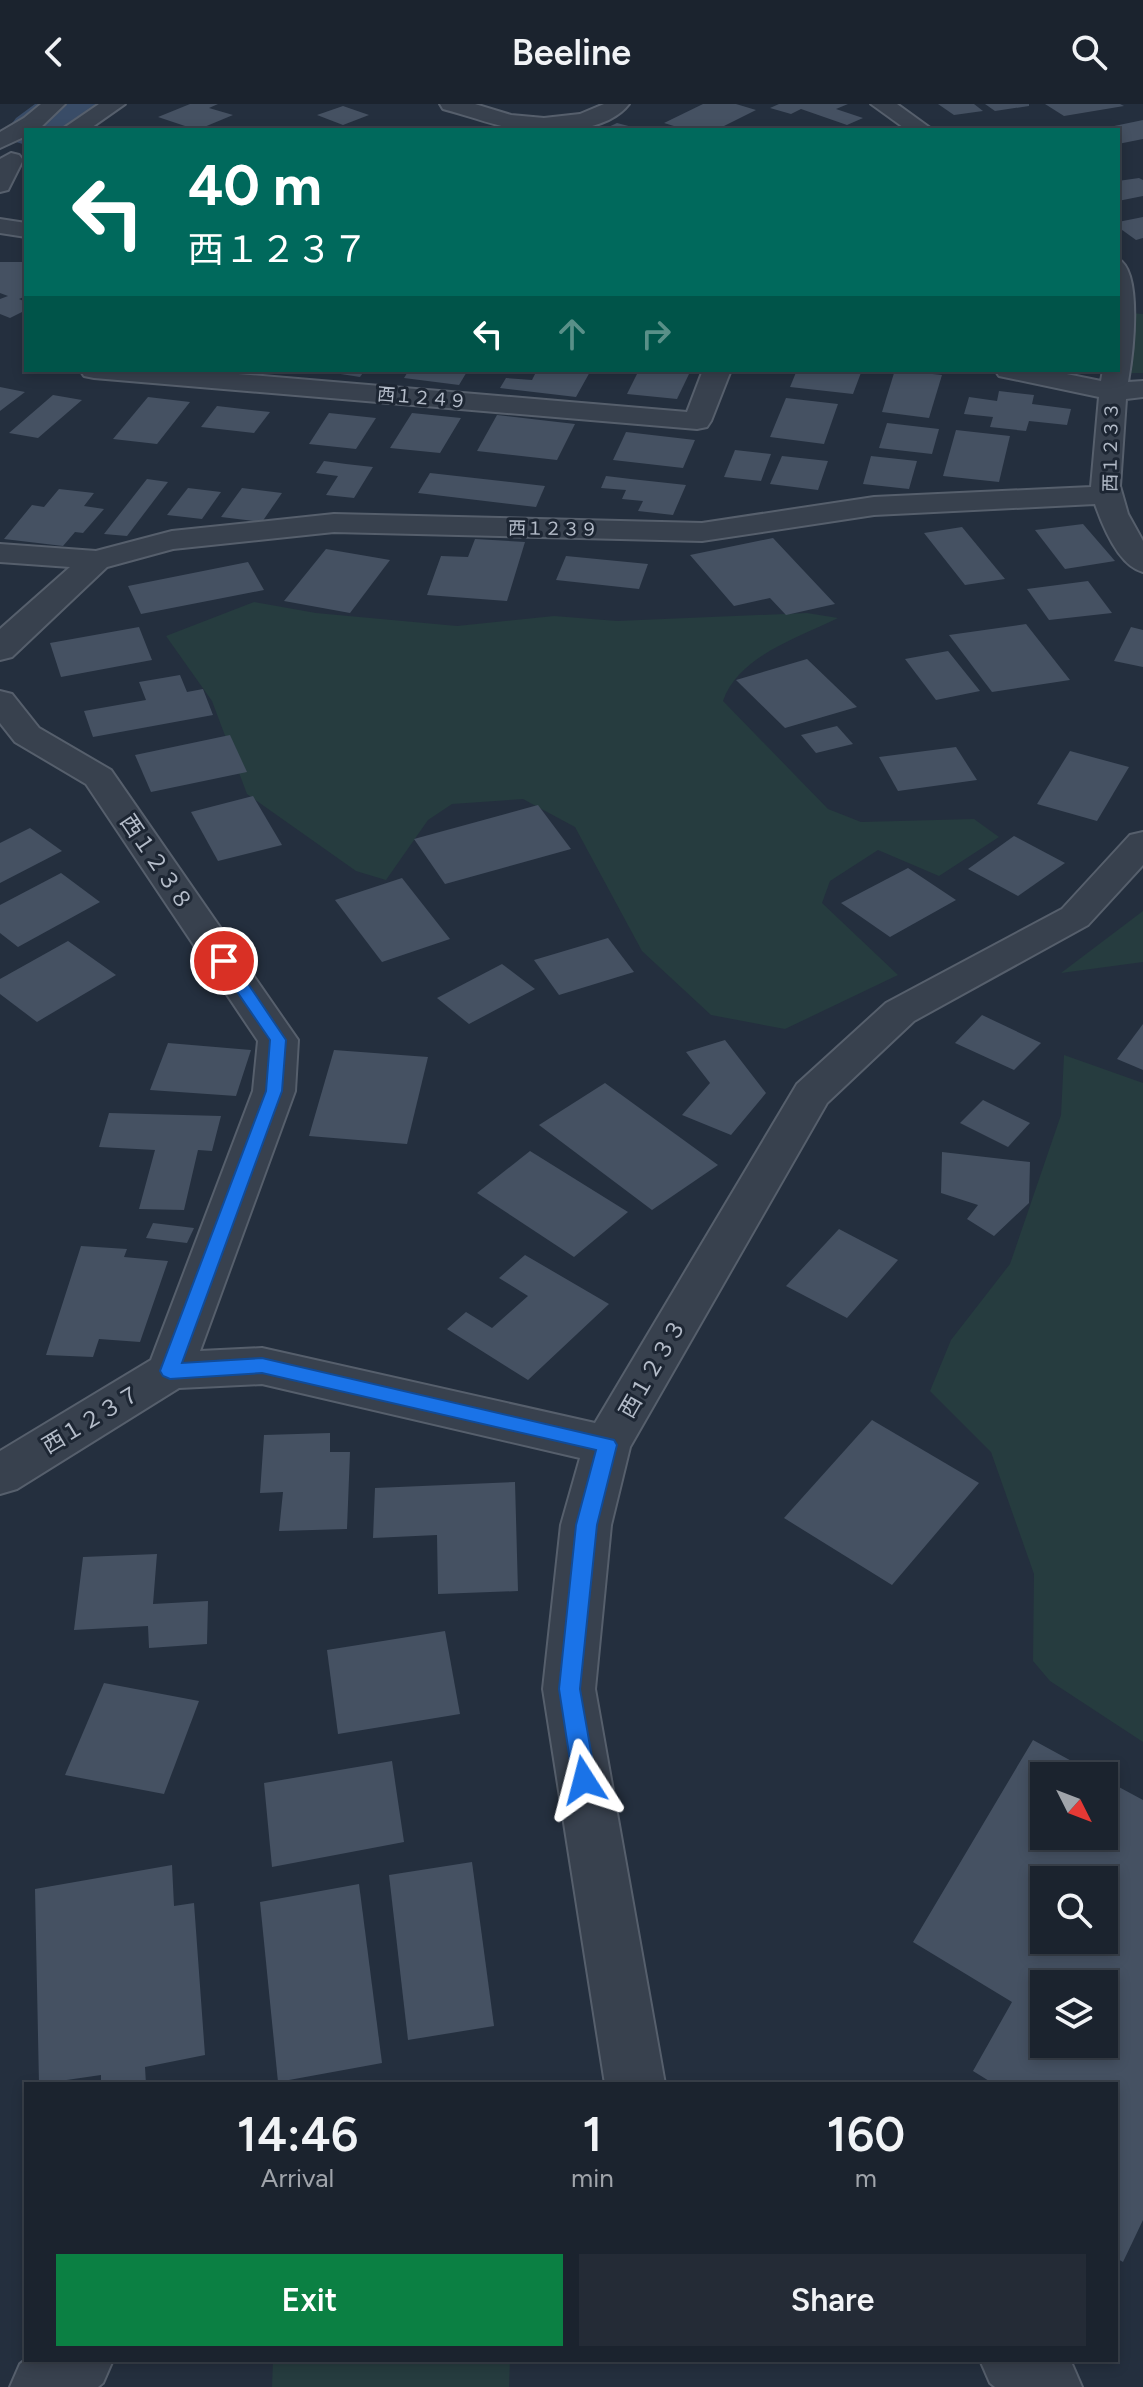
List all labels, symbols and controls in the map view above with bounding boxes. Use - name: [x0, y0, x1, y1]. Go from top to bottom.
- icon: back: [32, 30, 76, 74]
- icon: search: [1067, 30, 1111, 74]
- text: Beeline: [512, 31, 631, 74]
- text: 40 m: [188, 152, 322, 219]
- icon: left: [56, 160, 160, 264]
- text: 西１２３７: [188, 228, 368, 271]
- icon: left: [466, 312, 510, 356]
- icon: ahead: [550, 312, 594, 356]
- icon: right: [634, 312, 678, 356]
- street label: 西１２４９: [376, 383, 468, 413]
- street label: 西１２３３: [1099, 402, 1123, 492]
- street label: 西１２３９: [508, 517, 598, 541]
- street label: 西１２３８: [115, 809, 199, 915]
- pin: [190, 927, 258, 995]
- icon: arrive: [202, 939, 246, 983]
- street label: 西１２３３: [613, 1314, 692, 1423]
- street label: 西１２３７: [37, 1380, 145, 1459]
- position arrow: [542, 1738, 626, 1822]
- north arrow: [1030, 1762, 1118, 1850]
- map controls: [1030, 1762, 1118, 2058]
- button: search: [1030, 1866, 1118, 1954]
- button: layers: [1030, 1970, 1118, 2058]
- text: 14:46: [237, 2105, 358, 2163]
- text: 1: [582, 2105, 602, 2163]
- text: 160: [827, 2105, 905, 2163]
- text: Arrival: [261, 2162, 334, 2194]
- text: min: [571, 2162, 614, 2194]
- text: m: [855, 2162, 877, 2194]
- button: Exit: [56, 2254, 563, 2346]
- button: Share: [579, 2254, 1086, 2346]

